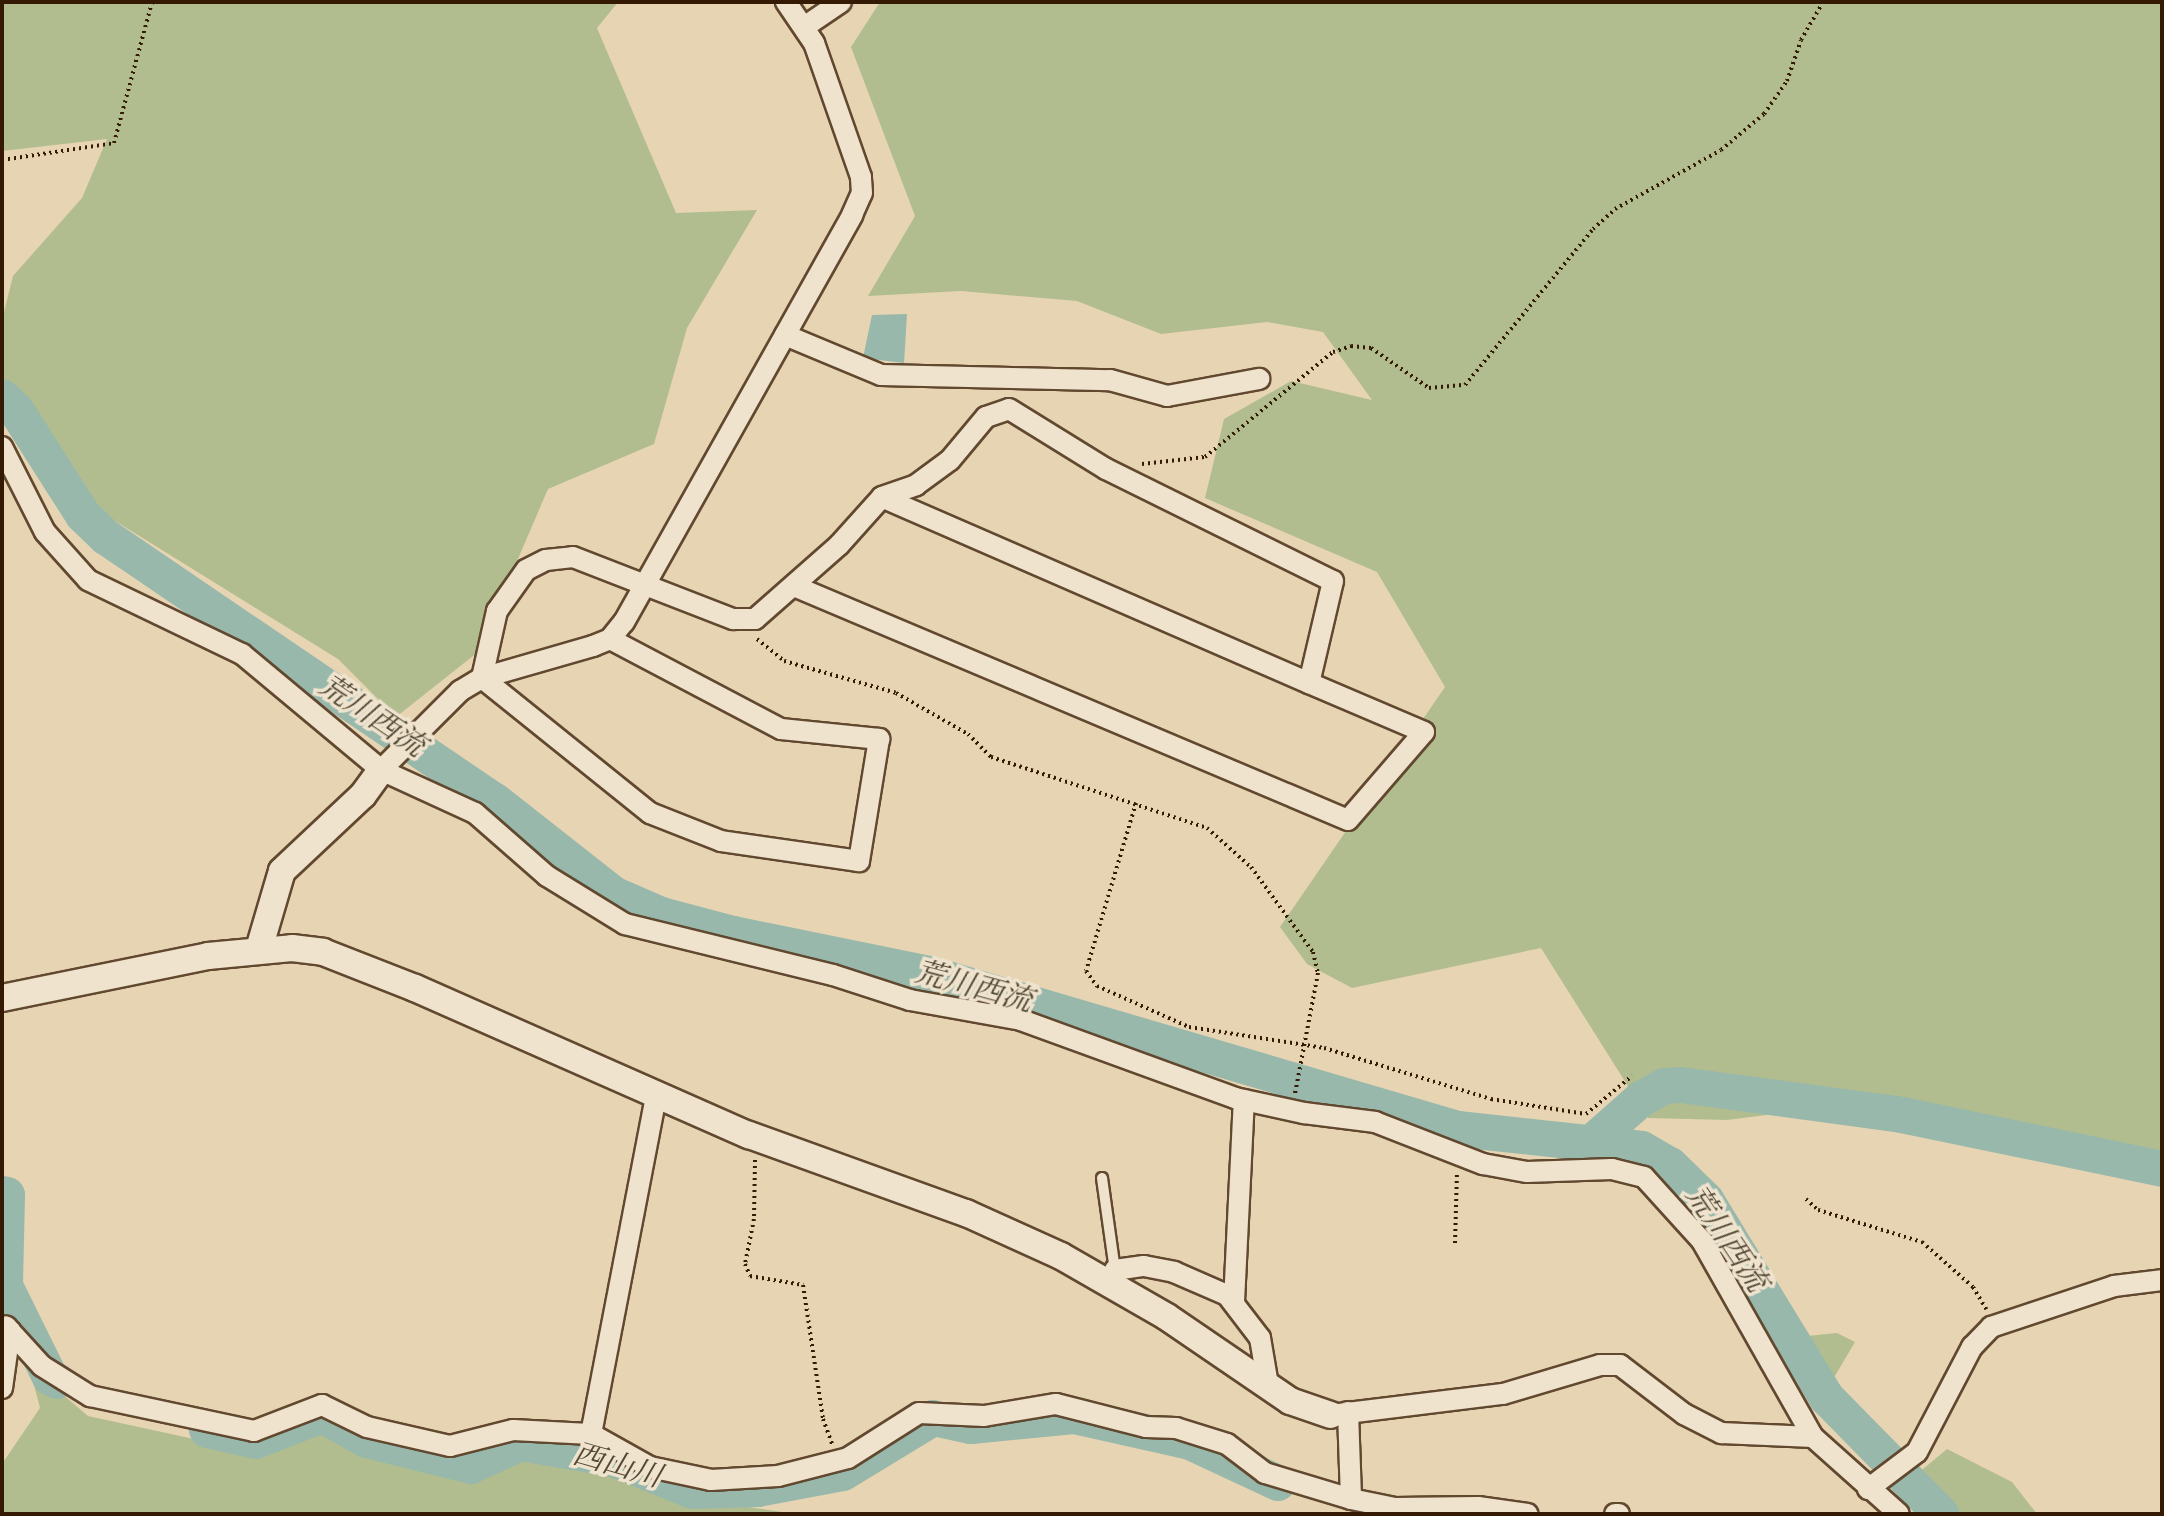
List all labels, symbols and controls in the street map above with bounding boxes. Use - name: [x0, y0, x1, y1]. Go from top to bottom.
- water label: 荒川西流: [311, 669, 431, 765]
- water label: 荒川西流: [910, 955, 1036, 1021]
- water label: 荒川西流: [1677, 1179, 1773, 1299]
- water label: 西山川: [569, 1437, 665, 1497]

